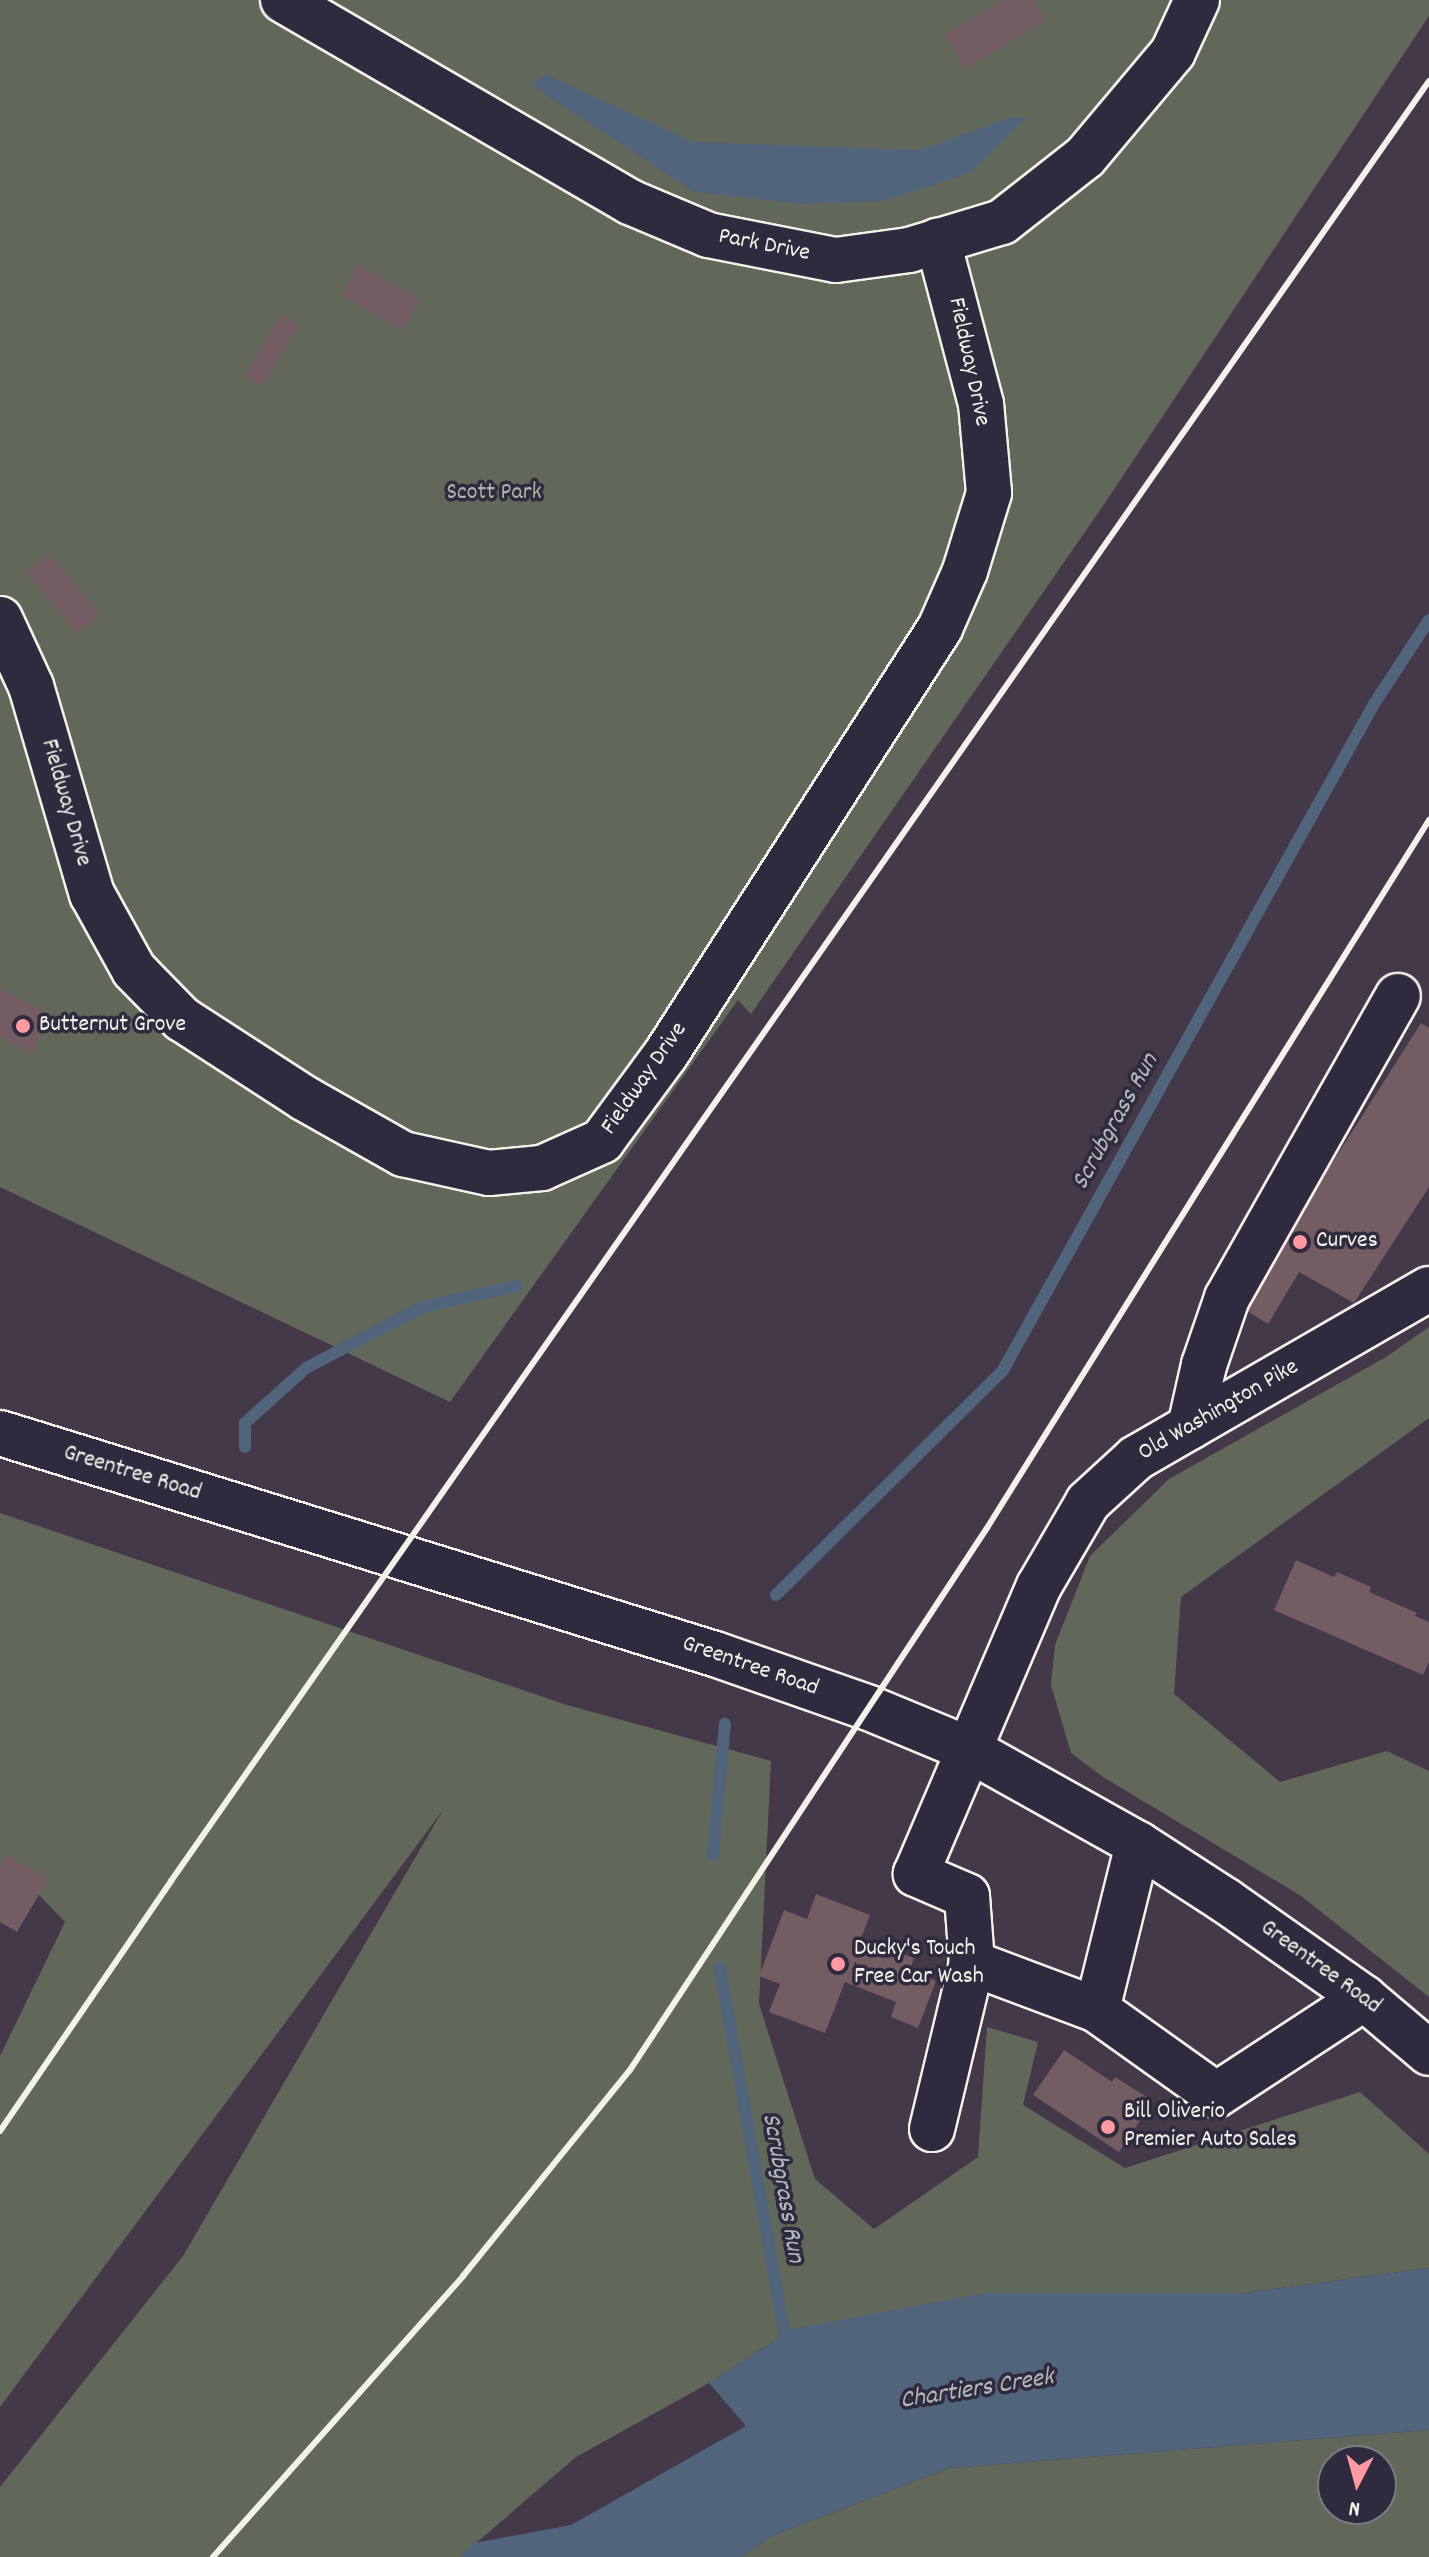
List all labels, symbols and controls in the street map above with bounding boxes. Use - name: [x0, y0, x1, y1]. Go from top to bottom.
- street label: Park Drive: [716, 223, 812, 269]
- street label: Fieldway Drive: [940, 295, 996, 429]
- park label: Scott Park: [446, 480, 542, 508]
- street label: Fieldway Drive: [33, 736, 97, 870]
- place label: Butternut Grove: [39, 1012, 186, 1040]
- marker: Butternut Grove: [14, 1017, 32, 1035]
- street label: Fieldway Drive: [596, 1017, 694, 1141]
- water label: Scrubgrass Run: [1066, 1048, 1166, 1196]
- place label: Curves: [1316, 1228, 1378, 1256]
- marker: Curves: [1291, 1233, 1309, 1251]
- street label: Old Washington Pike: [1134, 1353, 1304, 1469]
- street label: Greentree Road: [60, 1439, 204, 1509]
- street label: Greentree Road: [678, 1630, 822, 1704]
- street label: Greentree Road: [1254, 1914, 1386, 2022]
- place label: Ducky's Touch Free Car Wash: [854, 1936, 984, 1992]
- marker: Ducky's Touch Free Car Wash: [829, 1955, 847, 1973]
- place label: Bill Oliverio Premier Auto Sales: [1124, 2099, 1297, 2155]
- water label: Scrubgrass Run: [754, 2111, 810, 2265]
- marker: Bill Oliverio Premier Auto Sales: [1099, 2118, 1117, 2136]
- water label: Chartiers Creek: [898, 2362, 1056, 2418]
- north arrow: [1317, 2445, 1397, 2525]
- text: N: [1348, 2491, 1362, 2523]

